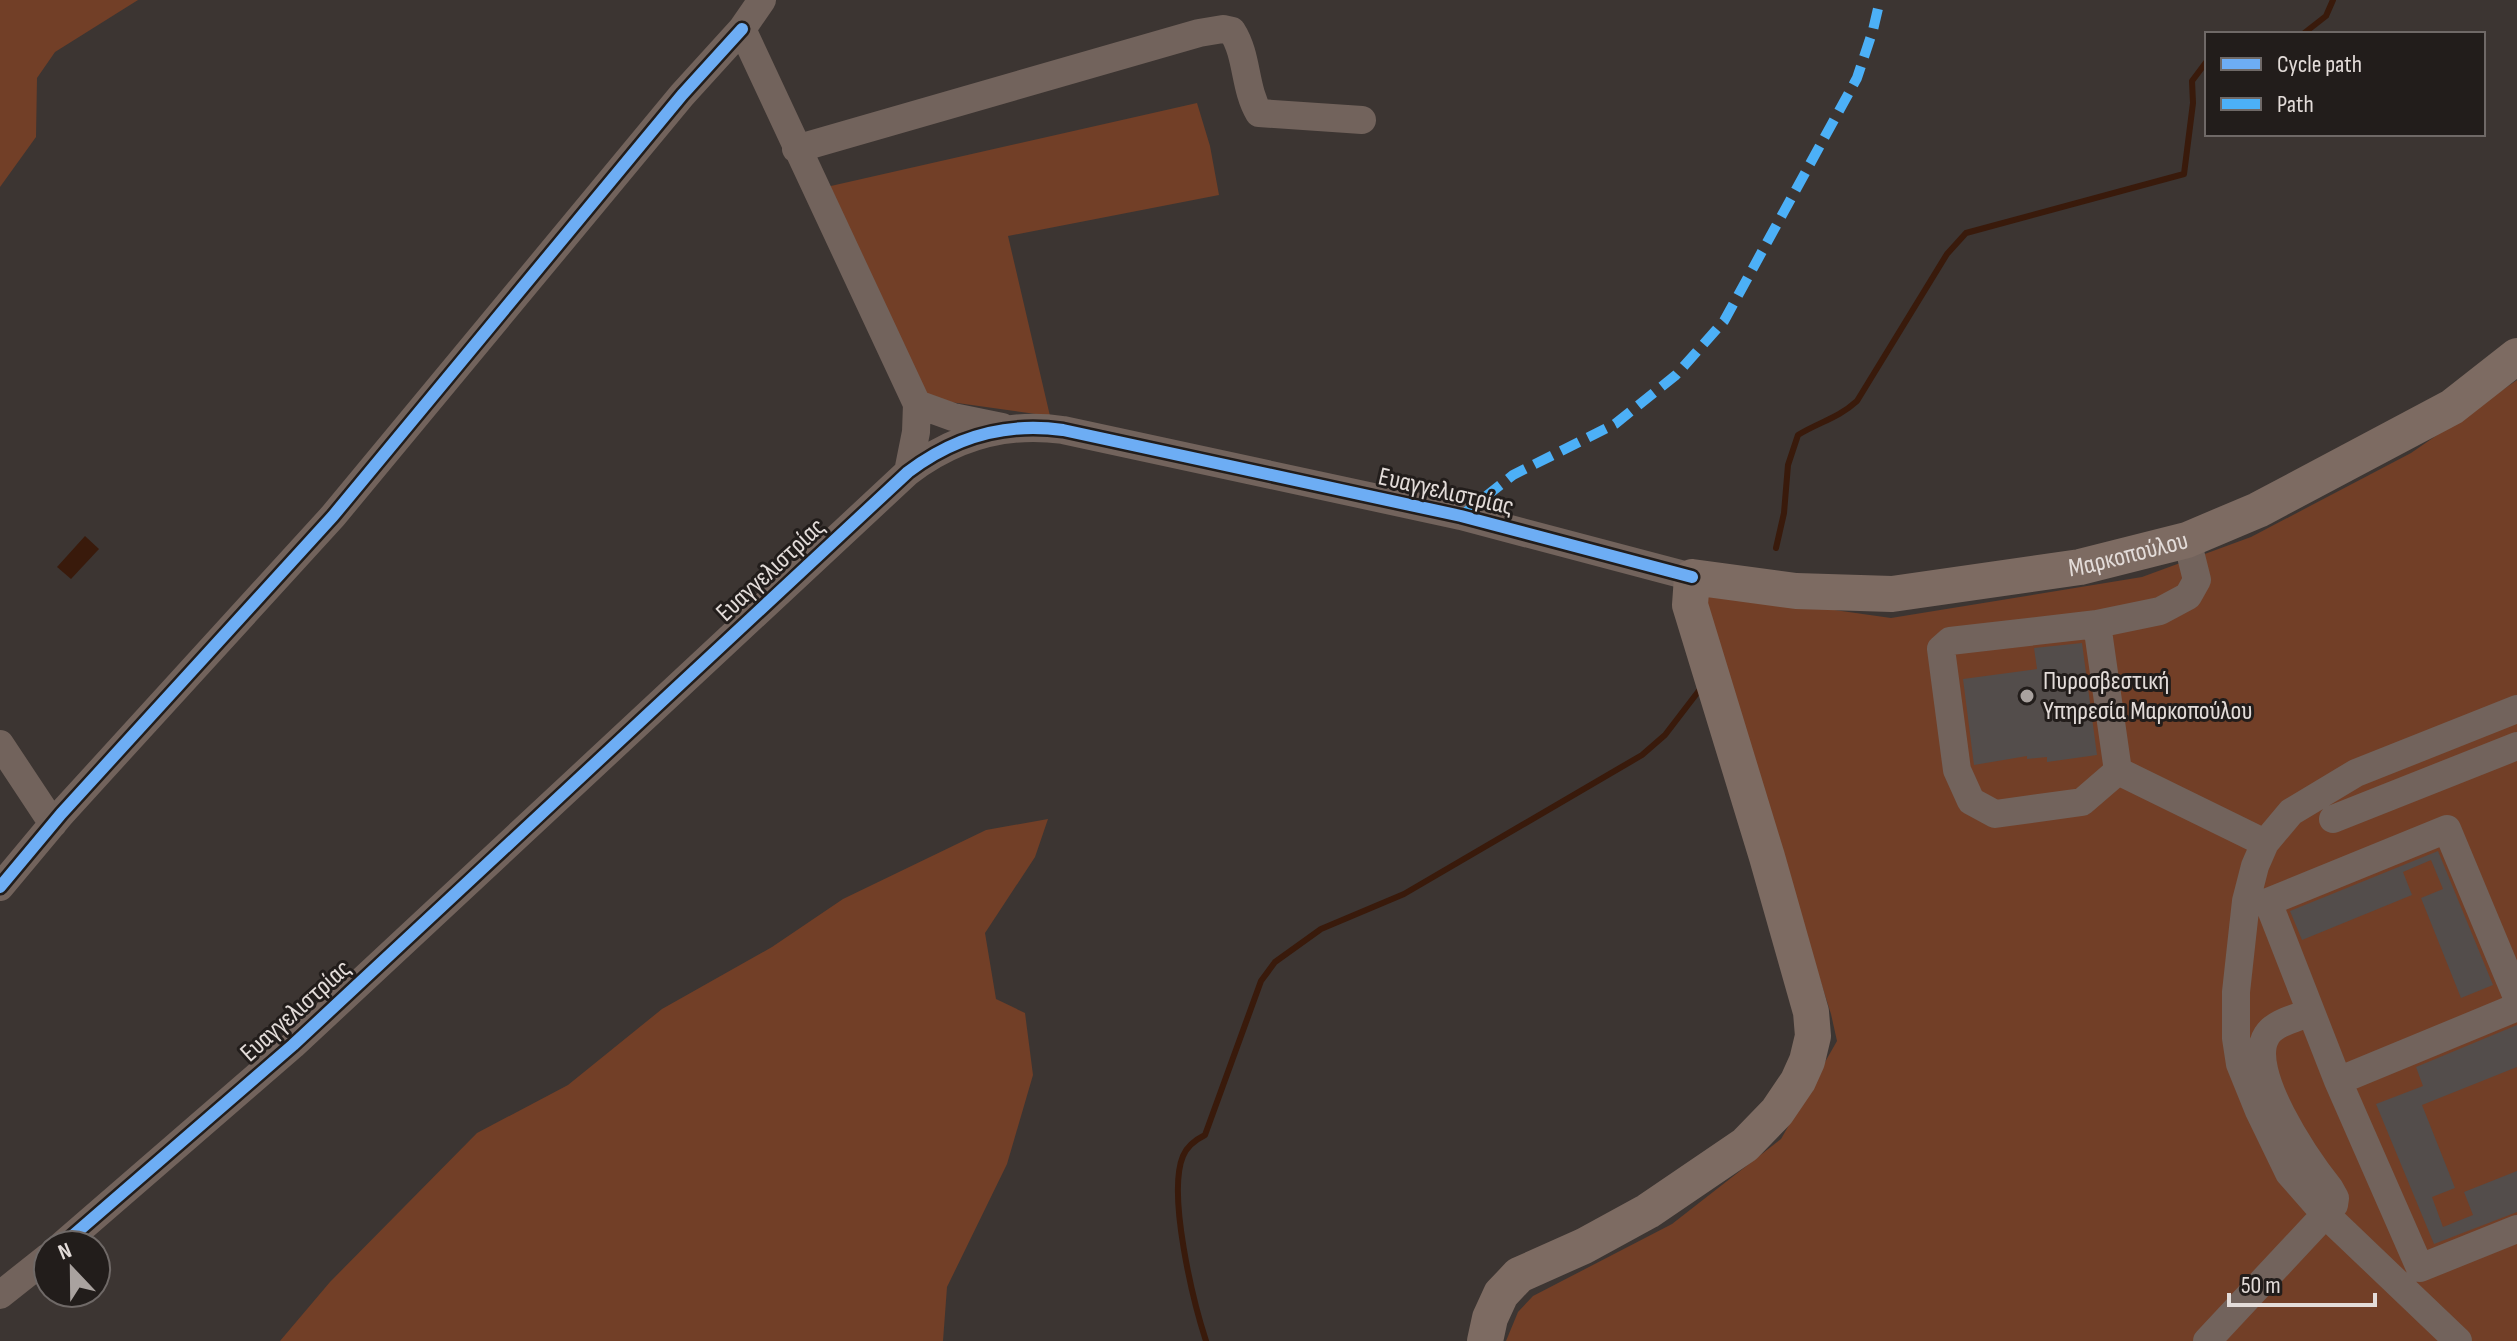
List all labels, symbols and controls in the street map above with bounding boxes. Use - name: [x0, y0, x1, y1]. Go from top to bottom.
- legend: [2205, 32, 2485, 136]
- text: Cycle path: [2277, 50, 2362, 79]
- text: Path: [2277, 90, 2314, 119]
- street label: Ευαγγελιστρίας: [1375, 461, 1517, 523]
- street label: Ευαγγελιστρίας: [710, 512, 832, 628]
- street label: Μαρκοπούλου: [2066, 525, 2191, 584]
- place label: Πυροσβεστική Υπηρεσία Μαρκοπούλου: [2043, 666, 2252, 727]
- marker: Πυροσβεστική Υπηρεσία Μαρκοπούλου: [2018, 687, 2036, 705]
- street label: Ευαγγελιστρίας: [234, 953, 358, 1069]
- north arrow: [32, 1229, 112, 1309]
- text: N: [55, 1237, 76, 1267]
- scale bar: [2229, 1257, 2375, 1307]
- text: 50 m: [2241, 1271, 2281, 1300]

